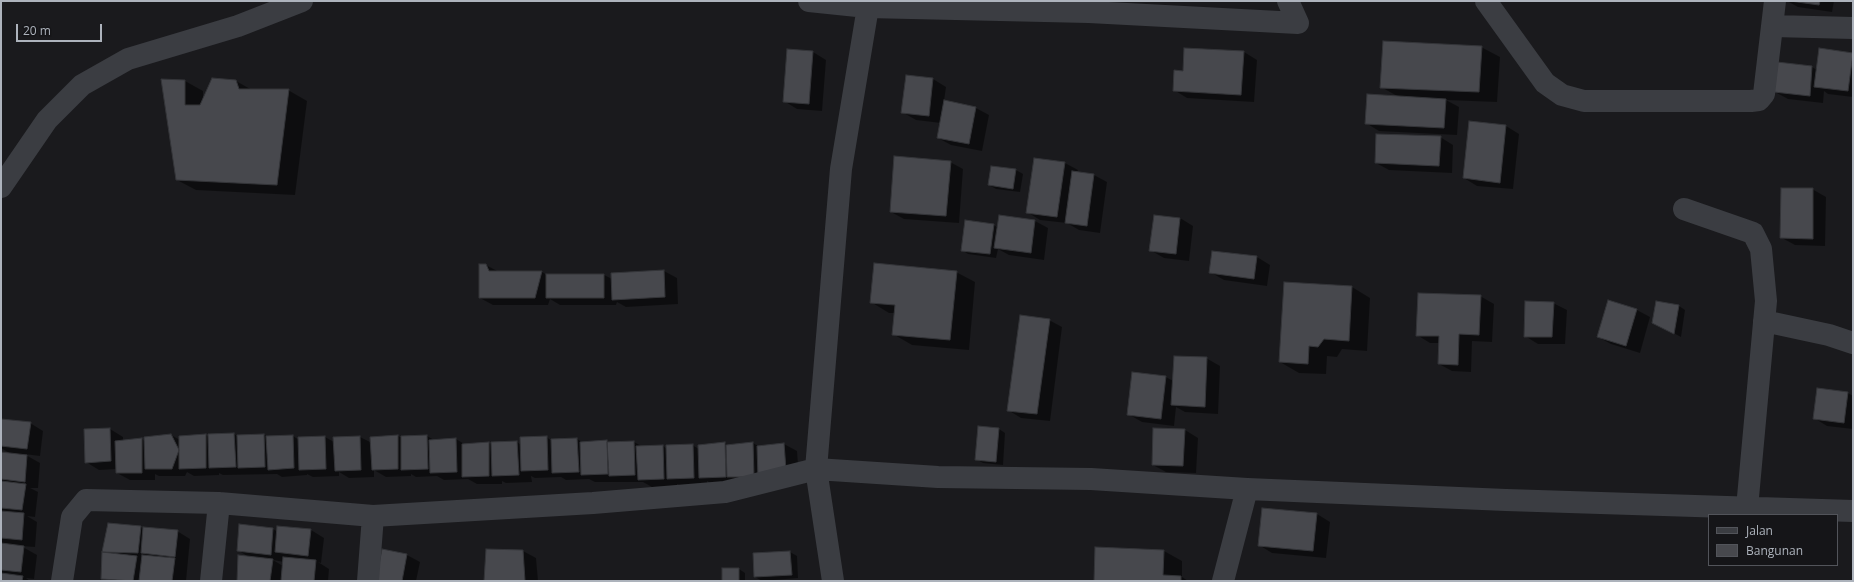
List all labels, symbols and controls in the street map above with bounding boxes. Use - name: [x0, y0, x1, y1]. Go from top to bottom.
- scale bar: [18, 16, 104, 42]
- text: 20 m: [23, 22, 51, 39]
- legend: [1708, 514, 1838, 566]
- text: Jalan: [1746, 522, 1773, 539]
- text: Bangunan: [1746, 542, 1803, 559]

